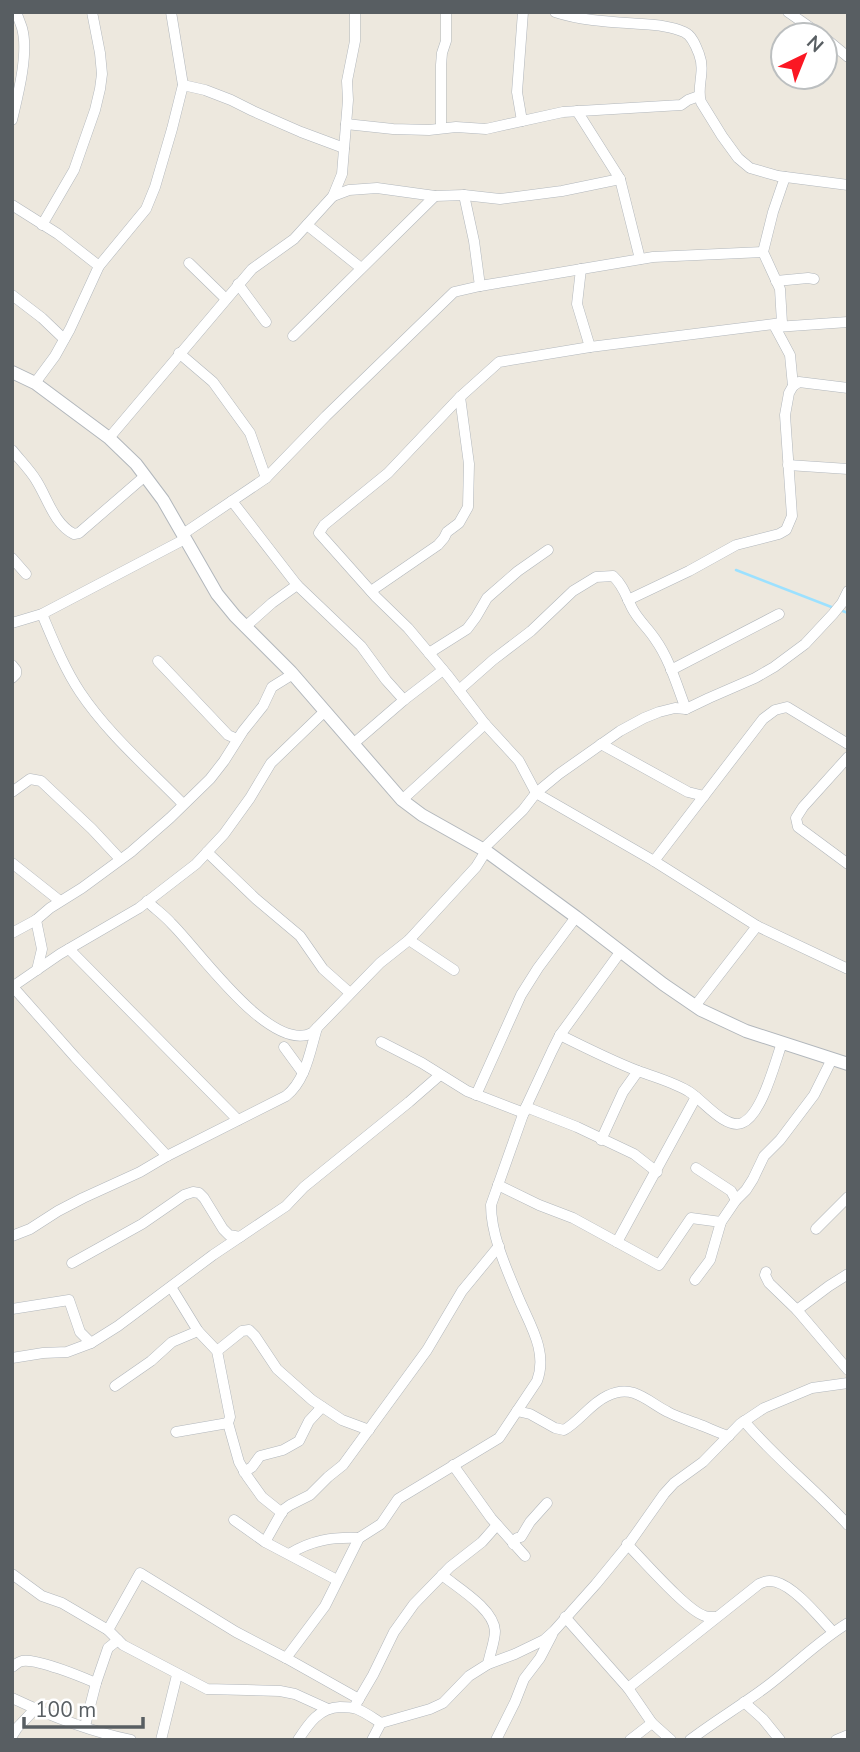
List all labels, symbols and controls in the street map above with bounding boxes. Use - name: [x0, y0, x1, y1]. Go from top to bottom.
- north arrow: [769, 21, 839, 91]
- text: N: [801, 30, 829, 59]
- scale bar: [24, 1686, 144, 1730]
- text: 100 m: [35, 1696, 96, 1724]

